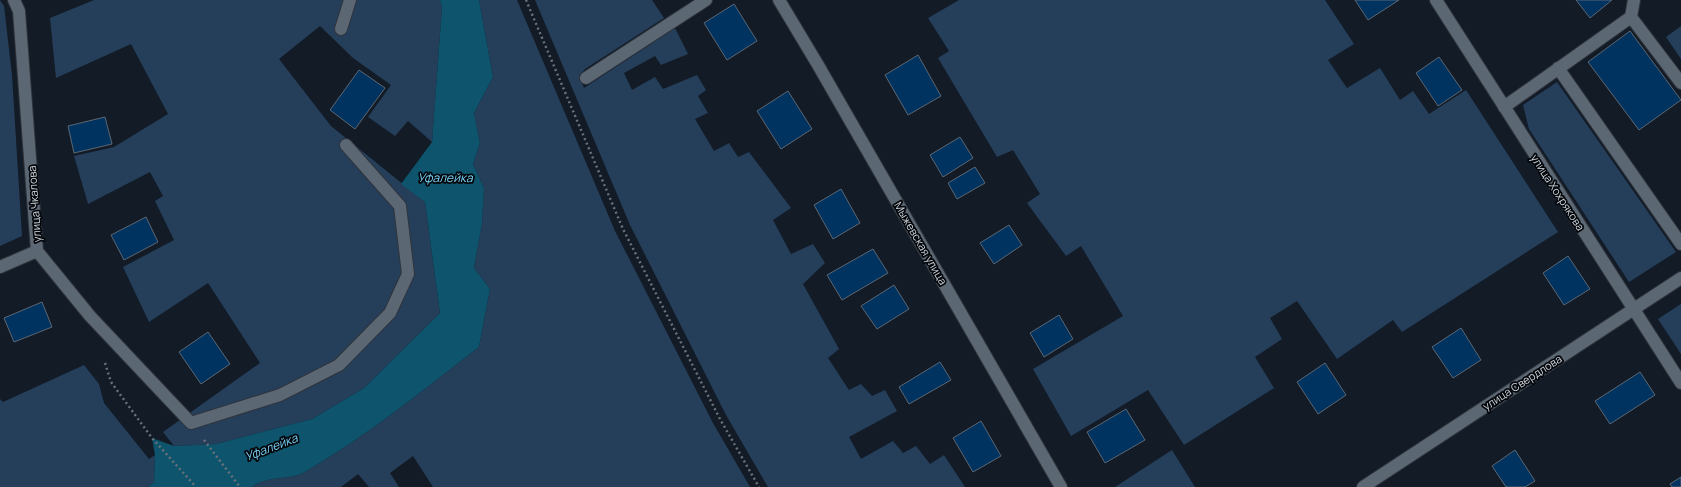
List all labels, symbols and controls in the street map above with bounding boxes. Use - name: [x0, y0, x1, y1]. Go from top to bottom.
- street label: улица Хохрякова: [1528, 151, 1588, 233]
- street label: улица Чкалова: [24, 165, 44, 243]
- water label: Уфалейка: [417, 169, 474, 186]
- street label: Мыжевская улица: [891, 199, 951, 287]
- street label: улица Свердлова: [1480, 351, 1564, 413]
- water label: Уфалейка: [242, 429, 301, 465]

